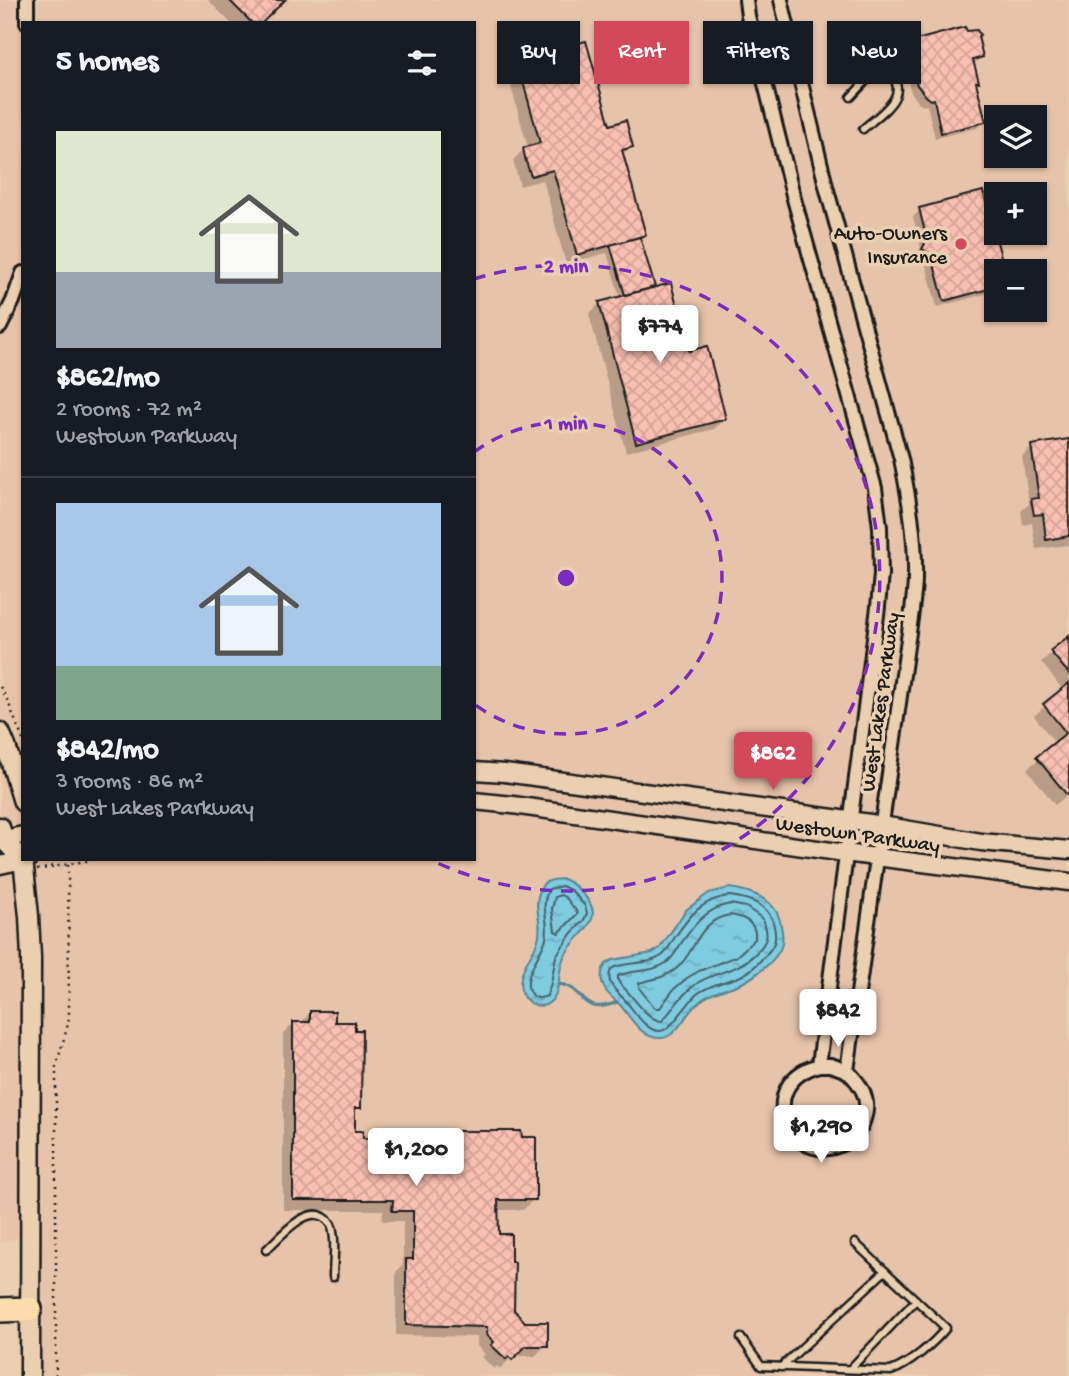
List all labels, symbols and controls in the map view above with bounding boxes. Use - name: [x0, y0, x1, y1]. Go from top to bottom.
- chip: Buy: [497, 21, 580, 84]
- chip: Rent: [594, 21, 689, 84]
- chip: Filters: [703, 21, 813, 84]
- chip: New: [827, 21, 921, 84]
- icon: filters: [403, 44, 441, 82]
- text: 5 homes: [56, 46, 158, 81]
- map controls: [984, 105, 1047, 322]
- button: layers: [984, 105, 1047, 168]
- icon: home: [186, 176, 312, 302]
- button: +: [984, 182, 1047, 245]
- place label: Auto-Owners Insurance: [834, 223, 948, 272]
- marker: Auto-Owners Insurance: [953, 236, 969, 252]
- text: 2 min: [544, 256, 589, 281]
- button: −: [984, 259, 1047, 322]
- pin: $774: [619, 306, 701, 365]
- text: $774: [637, 314, 683, 341]
- text: $862/mo: [56, 362, 160, 397]
- text: 2 rooms · 72 m²: [56, 397, 202, 424]
- text: 1 min: [544, 413, 588, 438]
- text: Westown Parkway: [56, 424, 237, 451]
- icon: home: [186, 548, 312, 674]
- centre of rings: [554, 566, 578, 590]
- street label: West Lakes Parkway: [858, 611, 907, 794]
- pin: $862: [732, 732, 814, 792]
- text: $842/mo: [56, 734, 159, 769]
- text: $862: [750, 741, 796, 768]
- text: 3 rooms · 86 m²: [56, 769, 203, 796]
- text: West Lakes Parkway: [56, 796, 254, 823]
- street label: Westown Parkway: [774, 813, 941, 860]
- pin: $842: [797, 990, 879, 1049]
- text: $842: [815, 998, 861, 1025]
- pin: $1,290: [764, 1106, 878, 1165]
- text: $1,290: [790, 1114, 852, 1141]
- pin: $1,200: [359, 1128, 473, 1188]
- text: $1,200: [384, 1137, 448, 1164]

